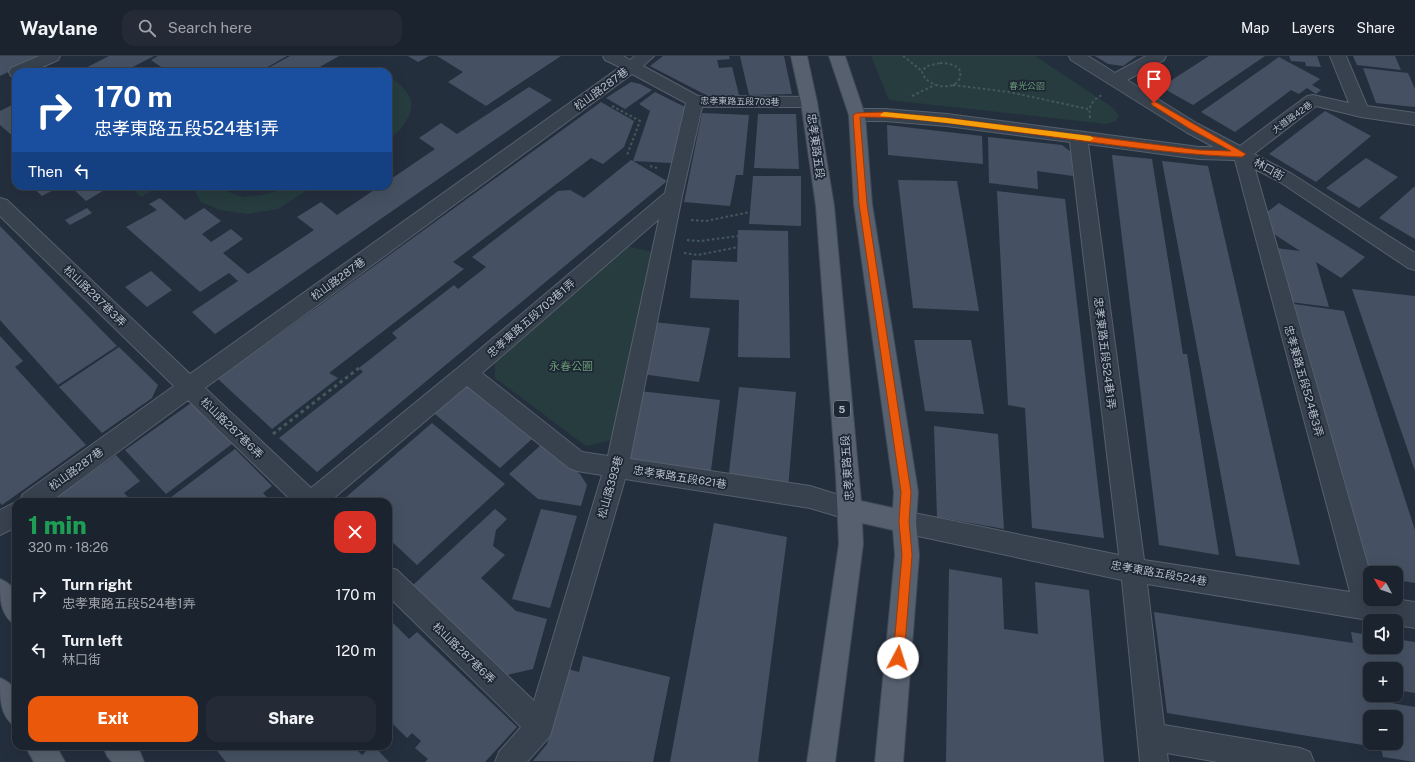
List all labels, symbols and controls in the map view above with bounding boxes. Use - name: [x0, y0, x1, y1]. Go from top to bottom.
- search box: [122, 10, 402, 46]
- text: Waylane: [20, 17, 98, 39]
- icon: search: [136, 17, 158, 39]
- text: Search here: [168, 19, 252, 36]
- text: Map: [1241, 20, 1269, 36]
- text: Layers: [1291, 20, 1335, 36]
- text: Share: [1357, 20, 1395, 36]
- pin: [1137, 62, 1171, 103]
- street label: 松山路287巷: [572, 65, 630, 113]
- icon: arrive: [1143, 68, 1165, 90]
- text: 170 m: [94, 80, 173, 113]
- park label: 春光公園: [1009, 80, 1045, 91]
- icon: right: [28, 84, 80, 136]
- street label: 忠孝東路五段703巷: [700, 95, 780, 107]
- street label: 大道路42巷: [1270, 99, 1314, 135]
- street label: 忠孝東路五段: [805, 112, 827, 180]
- text: 忠孝東路五段524巷1弄: [94, 118, 279, 139]
- street label: 林口街: [1252, 156, 1286, 182]
- icon: left: [71, 160, 93, 182]
- text: Then: [28, 163, 63, 180]
- street label: 松山路287巷: [309, 255, 367, 303]
- street label: 松山路287巷3弄: [61, 263, 129, 329]
- street label: 忠孝東路五段703巷1弄: [485, 277, 577, 359]
- street label: 忠孝東路五段524巷1弄: [1092, 296, 1118, 410]
- street label: 忠孝東路五段524巷3弄: [1282, 324, 1326, 438]
- park label: 永春公園: [549, 360, 593, 372]
- street label: 松山路287巷6弄: [198, 395, 266, 461]
- road number: 5: [834, 401, 850, 417]
- street label: 忠孝東路五段: [839, 435, 855, 501]
- street label: 松山路287巷: [47, 445, 105, 493]
- street label: 松山路393巷: [595, 454, 625, 520]
- street label: 忠孝東路五段621巷: [632, 464, 728, 490]
- text: 1 min: [28, 511, 87, 539]
- button: close: [334, 511, 376, 553]
- text: 320 m · 18:26: [28, 540, 108, 555]
- street label: 忠孝東路五段524巷: [1110, 559, 1208, 587]
- north arrow: [1363, 566, 1403, 606]
- map controls: [1363, 566, 1403, 750]
- text: Turn right: [62, 576, 132, 593]
- icon: right: [28, 583, 50, 605]
- text: 170 m: [335, 586, 376, 603]
- text: 忠孝東路五段524巷1弄: [62, 596, 196, 611]
- button: sound: [1363, 614, 1403, 654]
- street label: 松山路287巷6弄: [430, 620, 498, 686]
- text: Turn left: [62, 632, 123, 649]
- position arrow: [877, 637, 919, 679]
- icon: left: [28, 639, 50, 661]
- text: 120 m: [335, 642, 376, 659]
- text: 林口街: [62, 652, 101, 667]
- button: +: [1363, 662, 1403, 702]
- button: Exit: [28, 696, 198, 742]
- button: Share: [206, 696, 376, 742]
- button: −: [1363, 710, 1403, 750]

